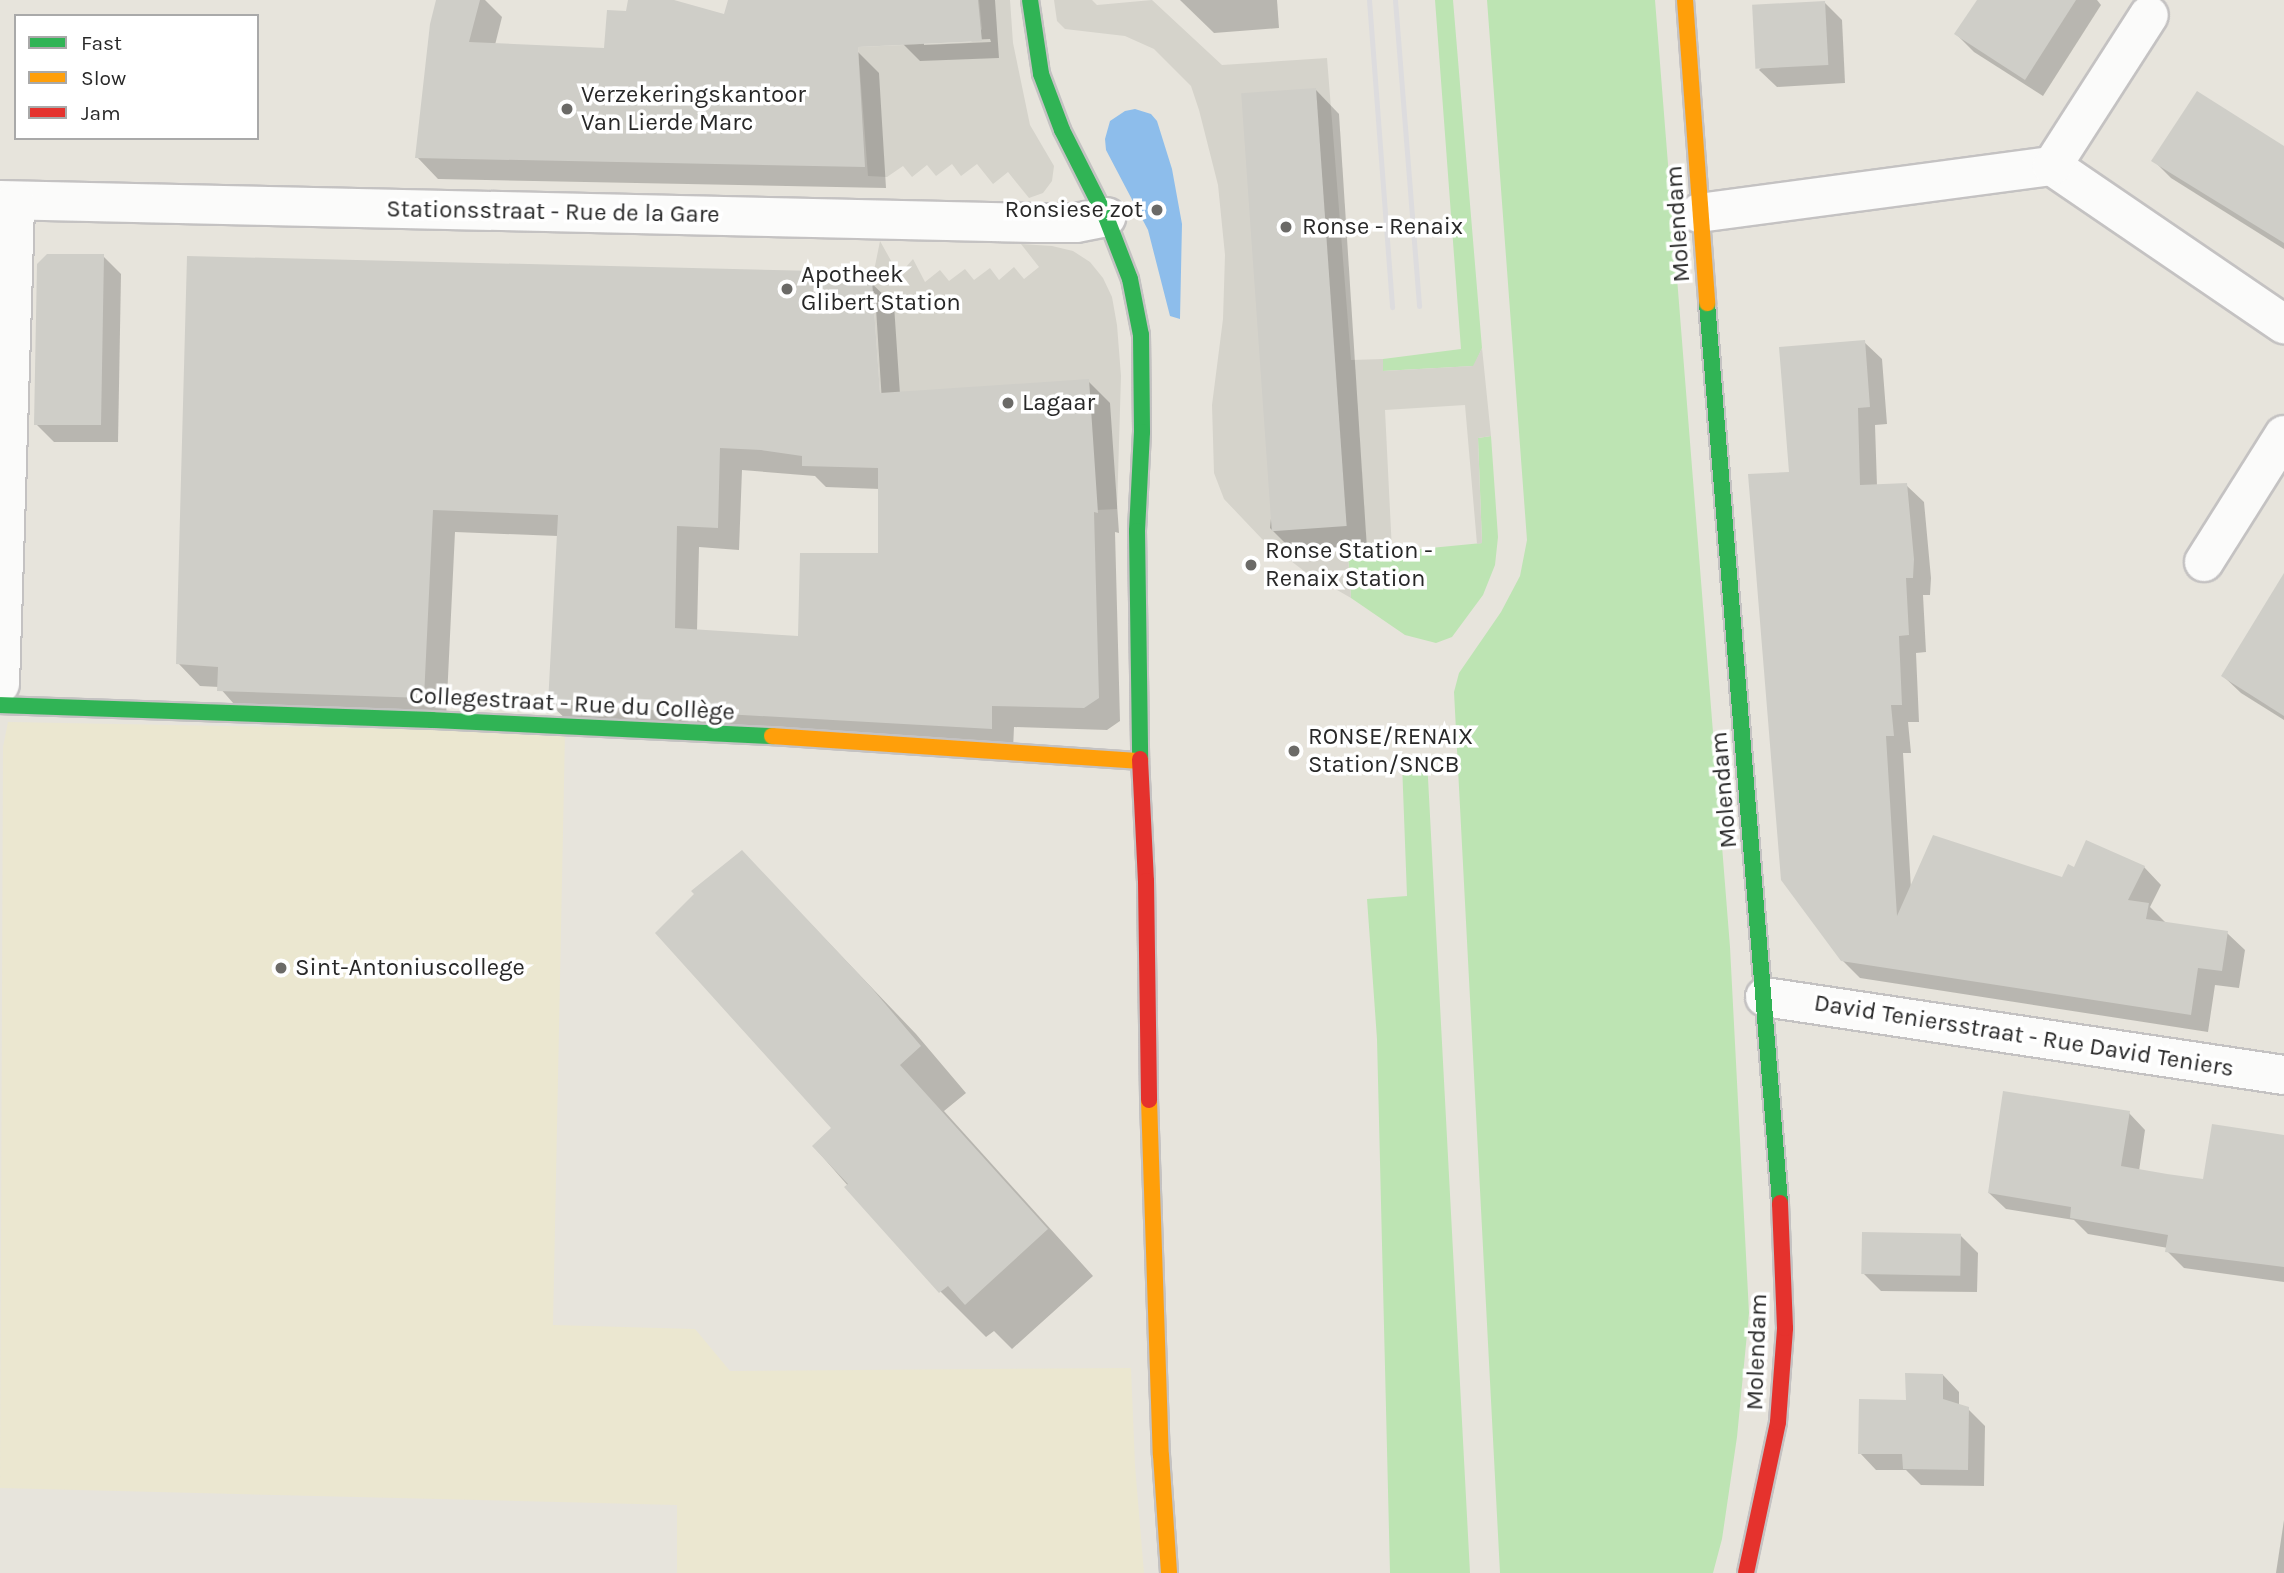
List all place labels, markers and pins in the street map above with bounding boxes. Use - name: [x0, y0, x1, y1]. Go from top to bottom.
- place label: Verzekeringskantoor Van Lierde Marc: [581, 81, 806, 137]
- marker: Verzekeringskantoor Van Lierde Marc: [559, 101, 575, 117]
- place label: Ronsiese zot: [1004, 196, 1143, 224]
- marker: Ronsiese zot: [1149, 202, 1165, 218]
- place label: Ronse - Renaix: [1302, 213, 1463, 241]
- marker: Ronse - Renaix: [1276, 217, 1296, 237]
- place label: Apotheek Glibert Station: [801, 261, 961, 317]
- marker: Apotheek Glibert Station: [779, 281, 795, 297]
- place label: Lagaar: [1022, 389, 1095, 417]
- marker: Lagaar: [1000, 395, 1016, 411]
- place label: Ronse Station - Renaix Station: [1265, 537, 1433, 593]
- marker: Ronse Station - Renaix Station: [1243, 557, 1259, 573]
- place label: RONSE/RENAIX Station/SNCB: [1308, 723, 1473, 779]
- marker: RONSE/RENAIX Station/SNCB: [1286, 743, 1302, 759]
- place label: Sint-Antoniuscollege: [295, 954, 525, 982]
- marker: Sint-Antoniuscollege: [273, 960, 289, 976]

